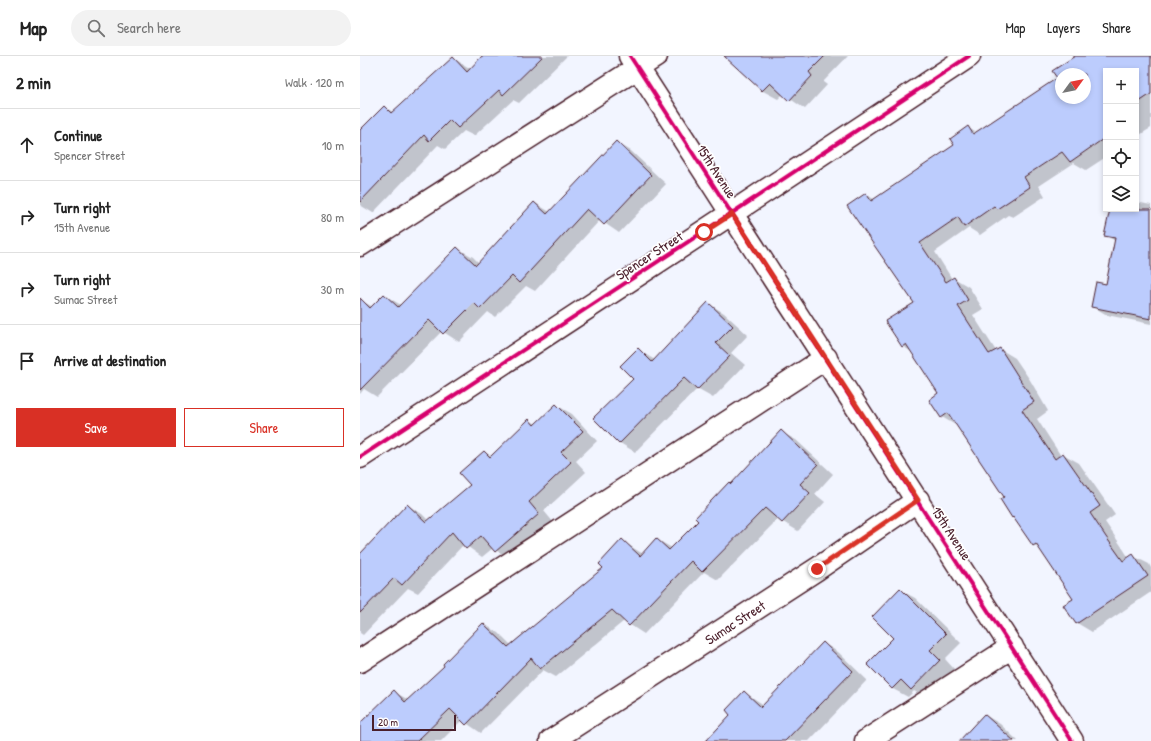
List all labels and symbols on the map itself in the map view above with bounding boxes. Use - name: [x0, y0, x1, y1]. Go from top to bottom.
- north arrow: [1055, 68, 1091, 104]
- street label: 15th Avenue: [693, 140, 742, 202]
- route start: [695, 223, 713, 241]
- street label: Spencer Street: [612, 226, 687, 285]
- street label: 15th Avenue: [928, 502, 977, 564]
- route end: [808, 560, 826, 578]
- street label: Sumac Street: [701, 595, 769, 649]
- scale bar: [372, 713, 456, 732]

